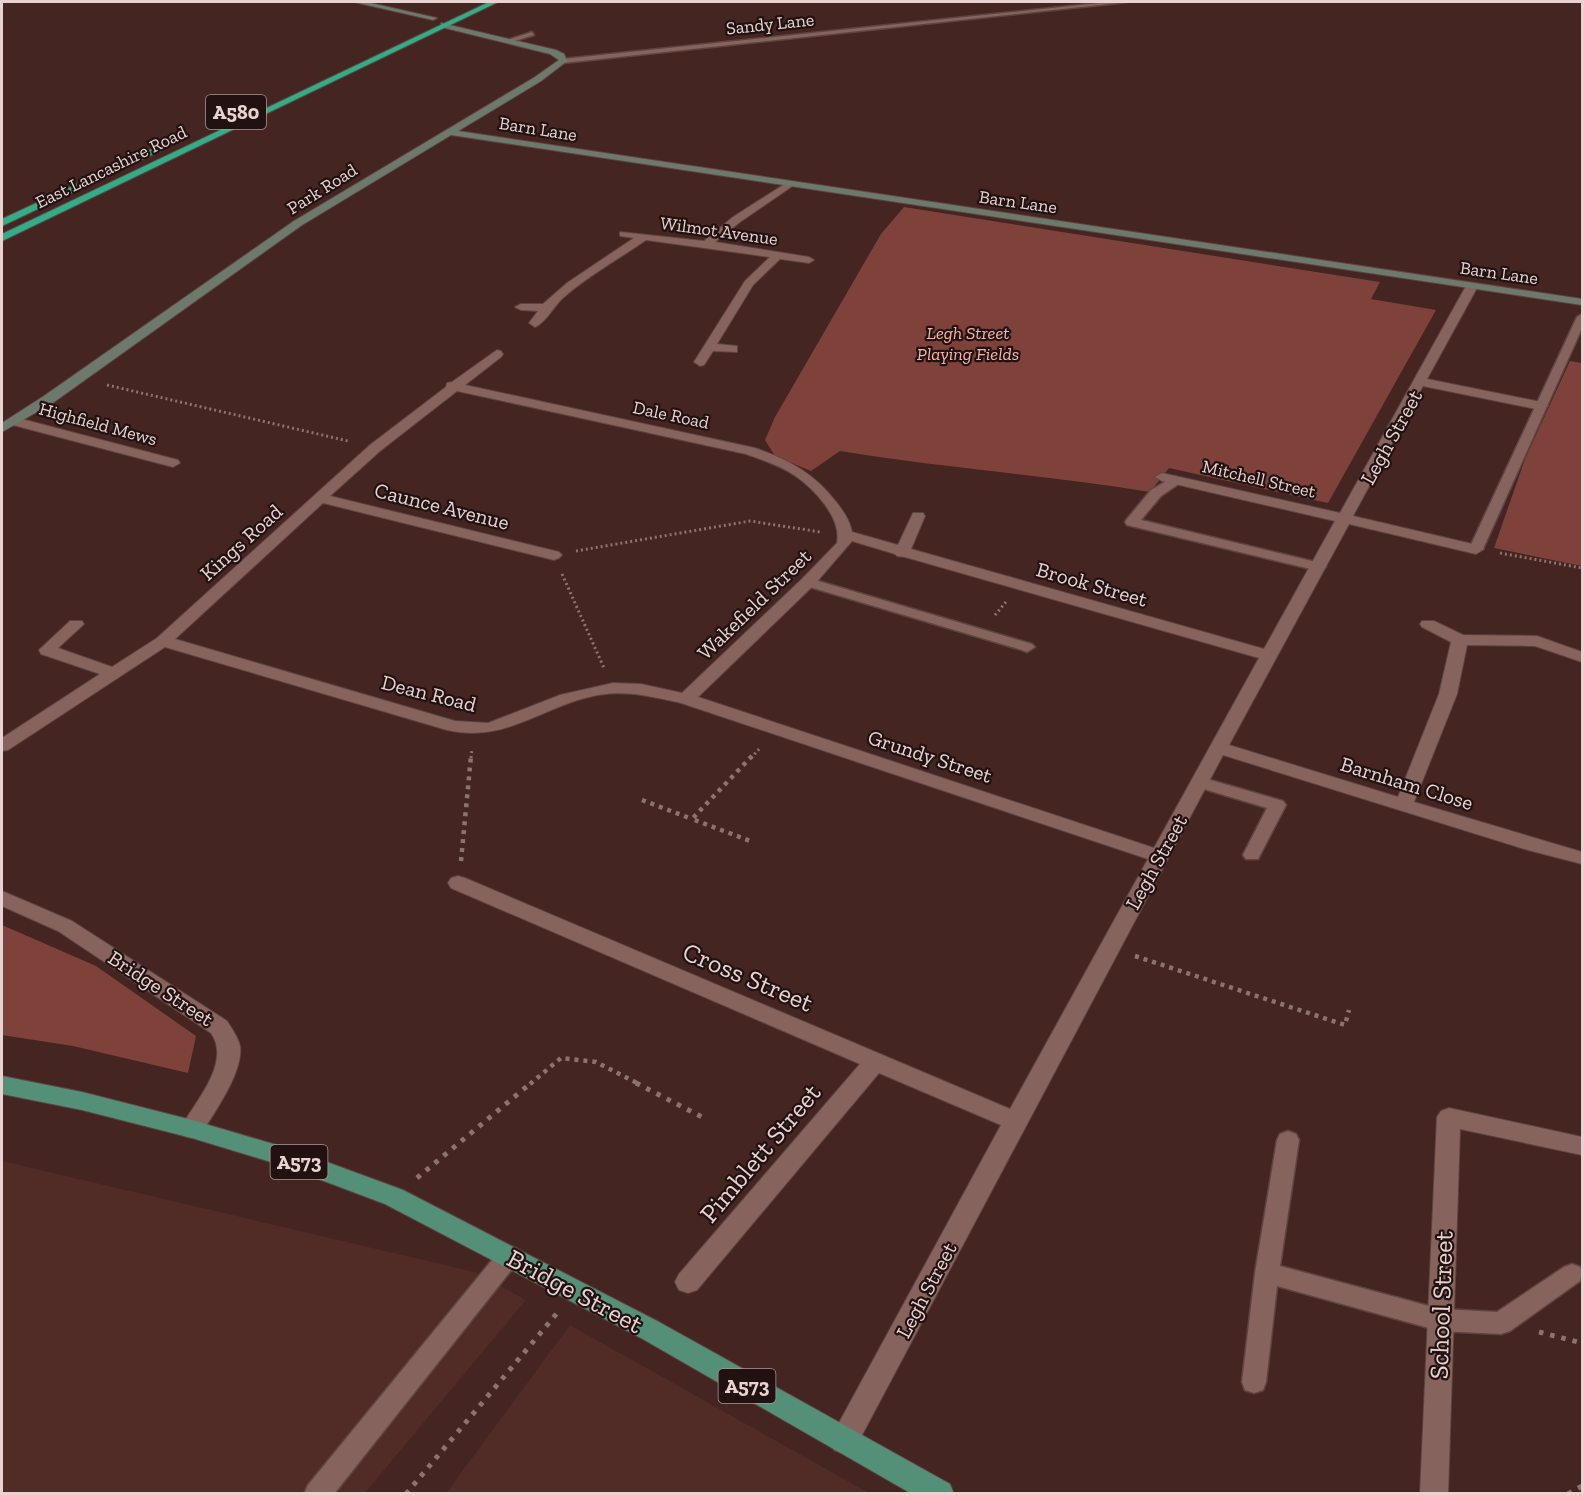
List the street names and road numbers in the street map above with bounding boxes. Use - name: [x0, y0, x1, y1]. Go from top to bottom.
- street label: Sandy Lane: [725, 8, 815, 40]
- road number: A580: [206, 95, 266, 129]
- street label: Barn Lane: [497, 112, 579, 146]
- street label: East Lancashire Road: [32, 121, 190, 213]
- street label: Park Road: [283, 159, 361, 219]
- street label: Barn Lane: [977, 186, 1059, 218]
- street label: Wilmot Avenue: [659, 212, 779, 250]
- street label: Barn Lane: [1458, 257, 1540, 289]
- street label: Legh Street: [1355, 385, 1427, 489]
- street label: Dale Road: [631, 396, 711, 434]
- street label: Highfield Mews: [37, 398, 160, 450]
- street label: Mitchell Street: [1200, 455, 1318, 503]
- street label: Caunce Avenue: [372, 477, 512, 535]
- street label: Kings Road: [195, 498, 288, 585]
- street label: Wakefield Street: [692, 543, 816, 665]
- street label: Brook Street: [1034, 556, 1150, 612]
- street label: Dean Road: [379, 669, 479, 717]
- street label: Grundy Street: [865, 724, 995, 788]
- street label: Barnham Close: [1338, 751, 1477, 815]
- street label: Legh Street: [1120, 810, 1192, 914]
- street label: Cross Street: [678, 935, 818, 1019]
- street label: Bridge Street: [104, 945, 218, 1031]
- street label: Pimblett Street: [693, 1077, 828, 1229]
- road number: A573: [270, 1145, 328, 1179]
- street label: School Street: [1422, 1230, 1460, 1380]
- street label: Legh Street: [890, 1238, 962, 1342]
- street label: Bridge Street: [502, 1242, 649, 1340]
- road number: A573: [718, 1369, 776, 1403]

